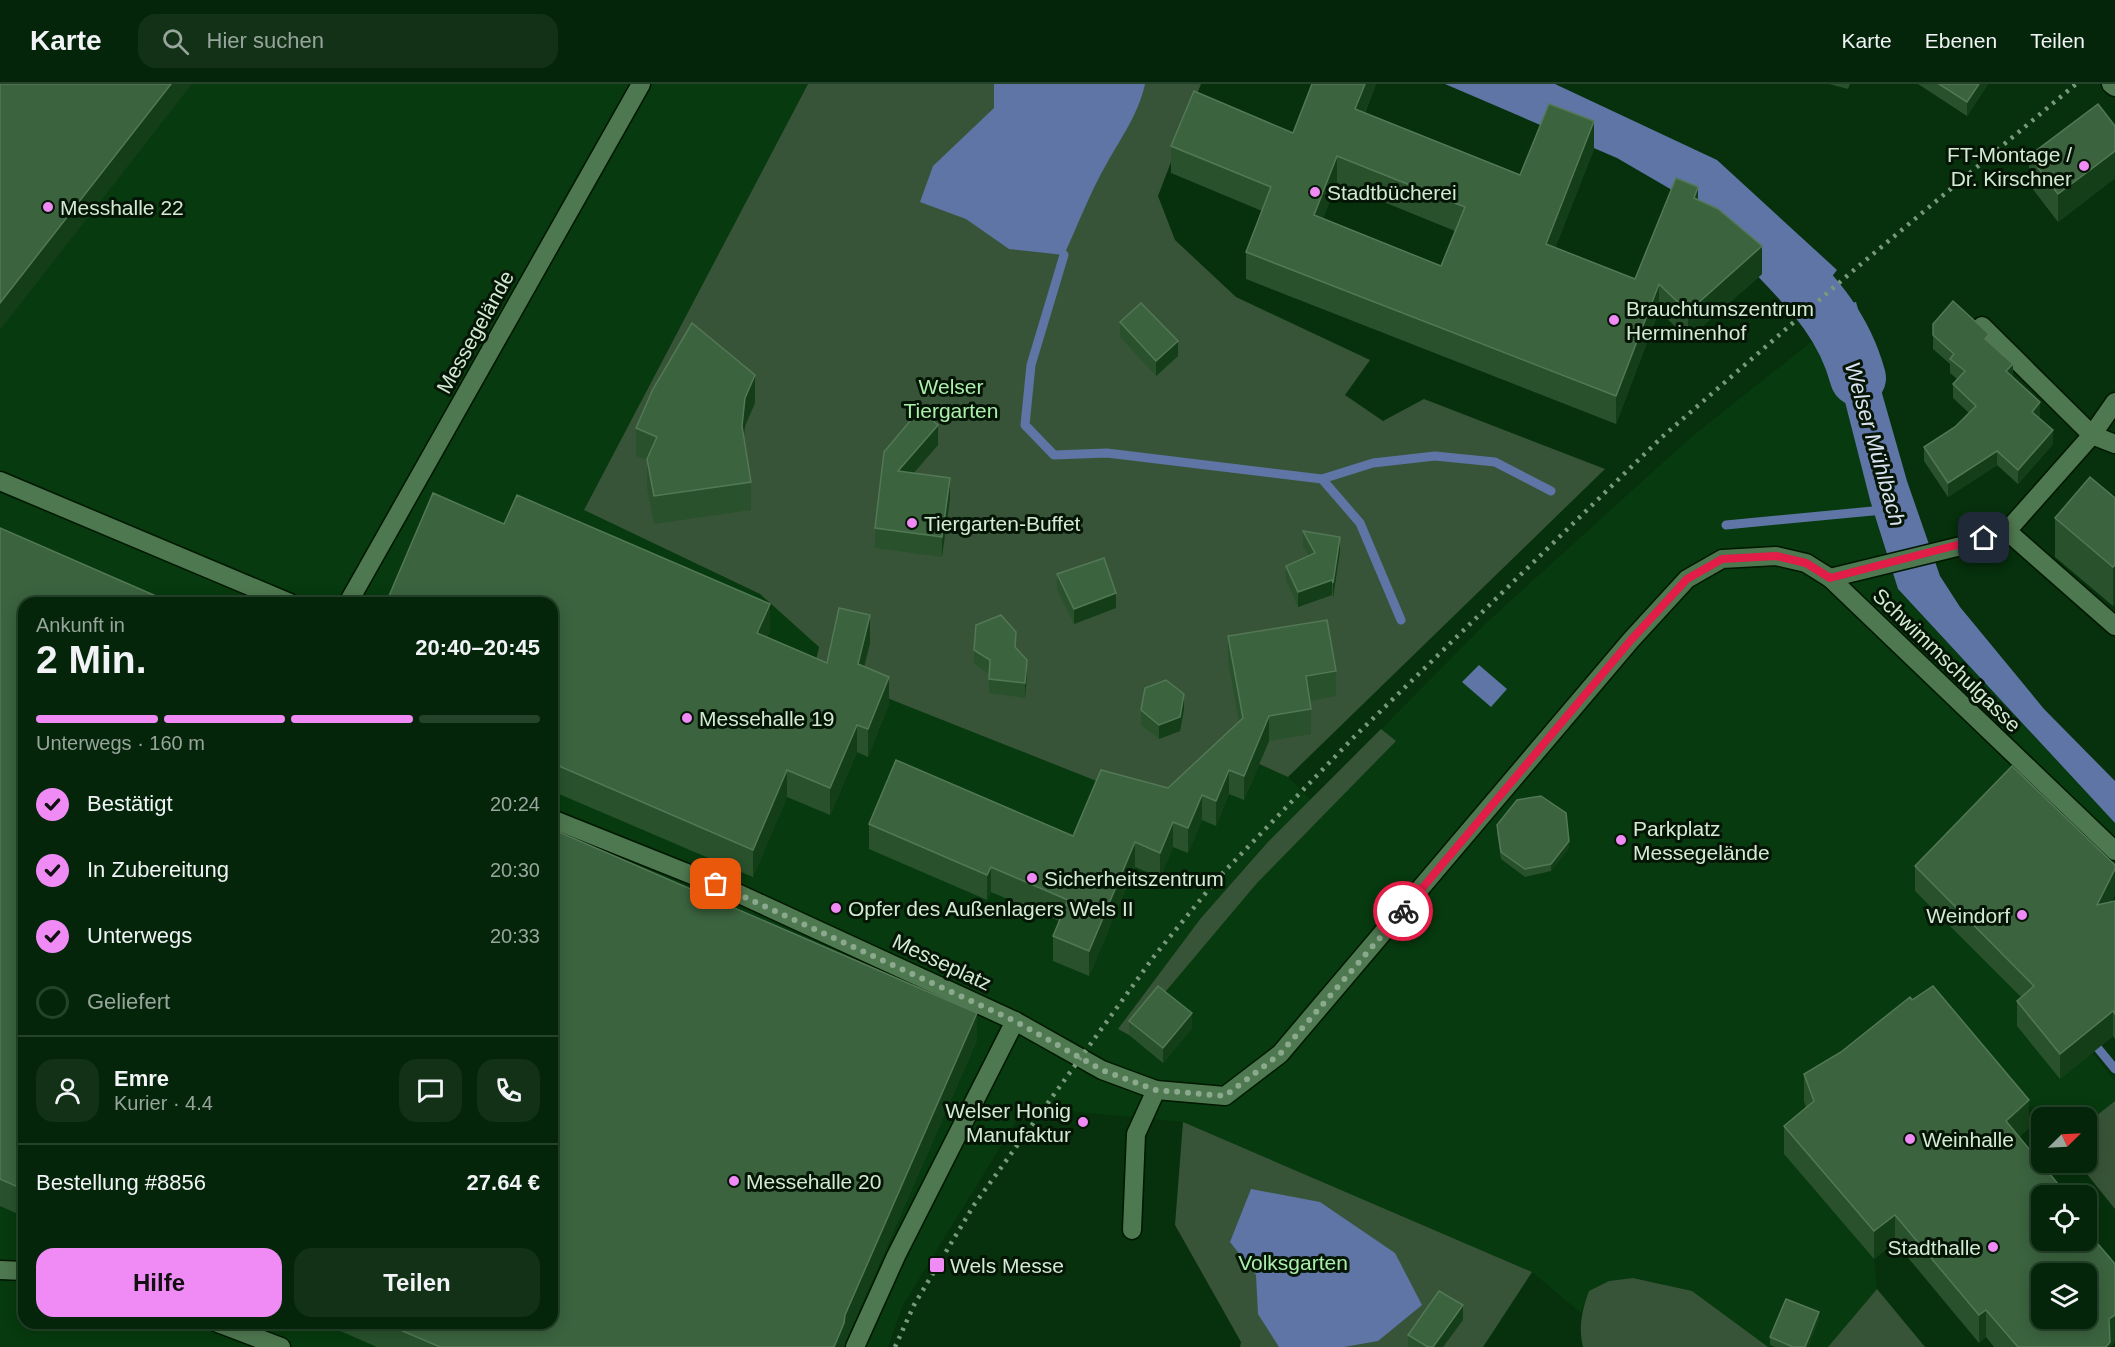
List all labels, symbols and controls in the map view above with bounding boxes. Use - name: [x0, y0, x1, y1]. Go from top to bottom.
- search box: [138, 14, 558, 68]
- text: Karte: [30, 25, 102, 56]
- icon: search: [159, 25, 192, 58]
- text: Hier suchen: [207, 28, 324, 53]
- text: Karte: [1842, 29, 1892, 52]
- text: Ebenen: [1925, 29, 1997, 52]
- text: Teilen: [2030, 29, 2085, 52]
- place label: FT-Montage / Dr. Kirschner: [1947, 143, 2072, 190]
- marker: FT-Montage / Dr. Kirschner: [2077, 159, 2091, 173]
- place label: Stadtbücherei: [1327, 181, 1457, 204]
- marker: Stadtbücherei: [1308, 185, 1322, 199]
- place label: Messhalle 22: [60, 196, 184, 219]
- marker: Messhalle 22: [41, 200, 55, 214]
- street label: Messegelände: [432, 267, 518, 397]
- place label: Brauchtumszentrum Herminenhof: [1626, 297, 1814, 344]
- marker: Brauchtumszentrum Herminenhof: [1607, 313, 1621, 327]
- water label: Welser Mühlbach: [1840, 359, 1910, 529]
- park label: Welser Tiergarten: [904, 375, 998, 422]
- place label: Tiergarten-Buffet: [924, 512, 1081, 535]
- pin: [1958, 512, 2009, 563]
- marker: Tiergarten-Buffet: [905, 516, 919, 530]
- icon: home: [1967, 521, 2000, 554]
- street label: Schwimmschulgasse: [1868, 584, 2026, 736]
- text: Ankunft in: [36, 614, 125, 636]
- text: 20:40–20:45: [415, 635, 540, 660]
- text: 2 Min.: [36, 638, 147, 681]
- place label: Messehalle 19: [699, 707, 834, 730]
- marker: Messehalle 19: [680, 711, 694, 725]
- text: Unterwegs · 160 m: [36, 732, 205, 754]
- icon: check: [36, 788, 69, 821]
- text: Bestätigt: [87, 791, 173, 816]
- text: 20:24: [490, 793, 540, 815]
- place label: Parkplatz Messegelände: [1633, 817, 1770, 864]
- marker: Parkplatz Messegelände: [1614, 833, 1628, 847]
- icon: check: [36, 854, 69, 887]
- text: In Zubereitung: [87, 857, 229, 882]
- pin: [690, 858, 741, 909]
- text: 20:30: [490, 859, 540, 881]
- icon: bag: [699, 867, 732, 900]
- place label: Sicherheitszentrum: [1044, 867, 1224, 890]
- marker: Sicherheitszentrum: [1025, 871, 1039, 885]
- courier: [1373, 881, 1433, 941]
- icon: bike: [1387, 895, 1420, 928]
- place label: Opfer des Außenlagers Wels II: [848, 897, 1134, 920]
- marker: Opfer des Außenlagers Wels II: [829, 901, 843, 915]
- place label: Weindorf: [1926, 904, 2010, 927]
- marker: Weindorf: [2015, 908, 2029, 922]
- icon: check: [36, 920, 69, 953]
- text: Unterwegs: [87, 923, 192, 948]
- text: 20:33: [490, 925, 540, 947]
- street label: Messeplatz: [889, 929, 995, 995]
- text: Geliefert: [87, 989, 170, 1014]
- button: person: [36, 1059, 99, 1122]
- button: chat: [399, 1059, 462, 1122]
- button: phone: [477, 1059, 540, 1122]
- text: Emre: [114, 1066, 169, 1091]
- text: Kurier · 4.4: [114, 1092, 213, 1114]
- place label: Welser Honig Manufaktur: [945, 1099, 1071, 1146]
- north arrow: [2031, 1107, 2097, 1173]
- map controls: [2031, 1107, 2097, 1329]
- marker: Welser Honig Manufaktur: [1076, 1115, 1090, 1129]
- place label: Weinhalle: [1922, 1128, 2014, 1151]
- marker: Weinhalle: [1903, 1132, 1917, 1146]
- text: Bestellung #8856: [36, 1170, 206, 1195]
- text: 27.64 €: [467, 1170, 540, 1195]
- place label: Messehalle 20: [746, 1170, 881, 1193]
- marker: Messehalle 20: [727, 1174, 741, 1188]
- button: locate: [2031, 1185, 2097, 1251]
- place label: Stadthalle: [1888, 1236, 1981, 1259]
- marker: Stadthalle: [1986, 1240, 2000, 1254]
- button: Hilfe: [36, 1248, 282, 1317]
- button: Teilen: [294, 1248, 540, 1317]
- park label: Volksgarten: [1238, 1251, 1348, 1274]
- place label: Wels Messe: [950, 1254, 1064, 1277]
- marker: Wels Messe: [928, 1256, 946, 1274]
- button: layers: [2031, 1263, 2097, 1329]

